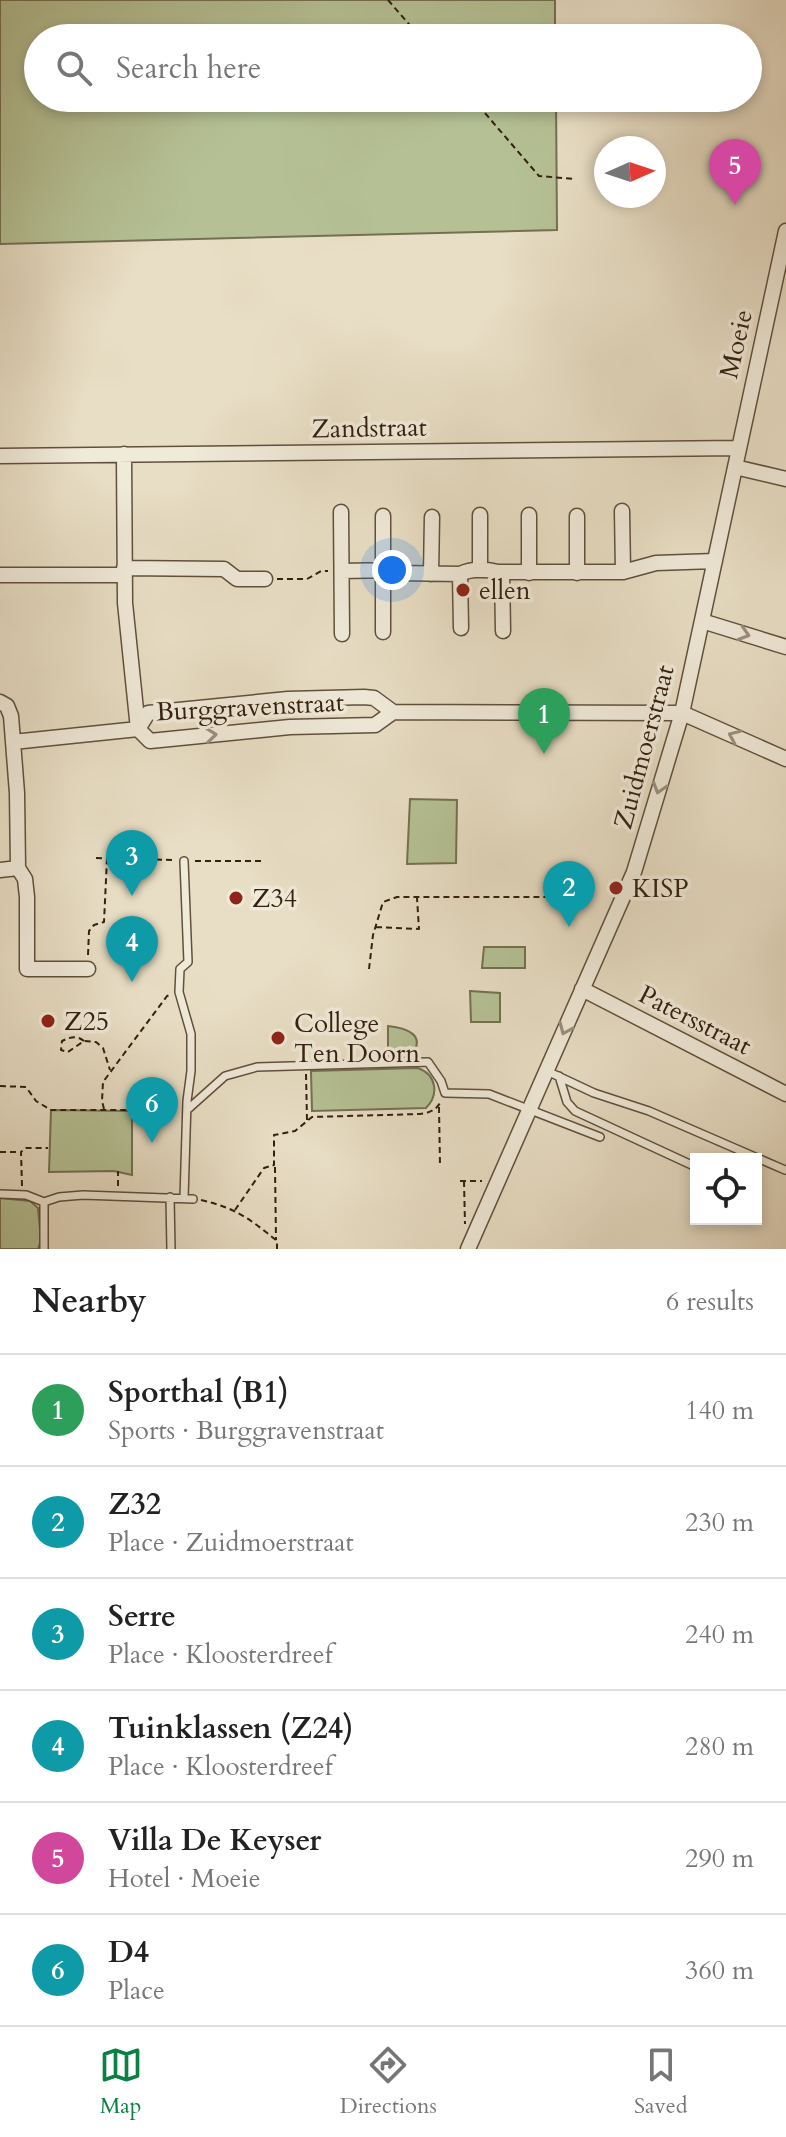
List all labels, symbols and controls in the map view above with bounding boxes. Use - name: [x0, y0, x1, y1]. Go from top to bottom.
- search box: [24, 24, 762, 112]
- icon: search: [52, 46, 96, 90]
- text: Search here: [116, 48, 261, 89]
- north arrow: [594, 136, 666, 208]
- pin: 5: [709, 139, 761, 205]
- street label: Moeie: [711, 306, 761, 382]
- street label: Zandstraat: [311, 409, 427, 447]
- your location: [372, 550, 412, 590]
- place label: ellen: [479, 573, 531, 608]
- marker: ellen: [454, 581, 472, 599]
- one-way arrow: [737, 625, 750, 641]
- street label: Zuidmoerstraat: [605, 661, 683, 833]
- street label: Burggravenstraat: [155, 685, 345, 729]
- pin: 1: [518, 688, 570, 754]
- one-way arrow: [204, 726, 217, 743]
- one-way arrow: [728, 729, 742, 745]
- one-way arrow: [652, 780, 668, 794]
- pin: 3: [106, 830, 158, 896]
- pin: 2: [543, 861, 595, 927]
- place label: KISP: [632, 871, 689, 906]
- marker: KISP: [607, 879, 625, 897]
- place label: Z34: [252, 881, 297, 916]
- marker: Z34: [227, 889, 245, 907]
- pin: 4: [106, 916, 158, 982]
- street label: Patersstraat: [633, 977, 757, 1063]
- place label: Z25: [64, 1004, 109, 1039]
- place label: College Ten Doorn: [294, 1006, 420, 1071]
- marker: Z25: [39, 1012, 57, 1030]
- one-way arrow: [559, 1021, 575, 1036]
- marker: College Ten Doorn: [269, 1029, 287, 1047]
- pin: 6: [126, 1077, 178, 1143]
- map controls: [690, 1153, 762, 1225]
- button: locate: [690, 1153, 762, 1225]
- text: Nearby: [32, 1278, 147, 1324]
- text: 6 results: [666, 1284, 754, 1319]
- text: Sporthal (B1): [108, 1372, 289, 1413]
- text: 1: [51, 1393, 65, 1428]
- text: 140 m: [685, 1393, 754, 1428]
- text: Sports · Burggravenstraat: [108, 1413, 384, 1448]
- text: Z32: [108, 1484, 161, 1525]
- text: 2: [51, 1505, 65, 1540]
- text: 230 m: [685, 1505, 754, 1540]
- text: Place · Zuidmoerstraat: [108, 1525, 354, 1560]
- text: Serre: [108, 1596, 176, 1637]
- text: 3: [51, 1617, 65, 1652]
- text: 240 m: [685, 1617, 754, 1652]
- text: Place · Kloosterdreef: [108, 1637, 333, 1672]
- text: Tuinklassen (Z24): [108, 1708, 353, 1749]
- text: 4: [51, 1729, 65, 1764]
- text: 280 m: [685, 1729, 754, 1764]
- text: Place · Kloosterdreef: [108, 1749, 333, 1784]
- text: Villa De Keyser: [108, 1820, 321, 1861]
- text: 5: [51, 1841, 65, 1876]
- text: 290 m: [685, 1841, 754, 1876]
- text: Hotel · Moeie: [108, 1861, 260, 1896]
- text: D4: [108, 1932, 149, 1973]
- text: 6: [51, 1953, 65, 1988]
- text: 360 m: [685, 1953, 754, 1988]
- text: Place: [108, 1973, 165, 2008]
- tab: Map: [99, 2043, 143, 2121]
- tab: Directions: [340, 2043, 437, 2121]
- tab: Saved: [634, 2043, 687, 2121]

